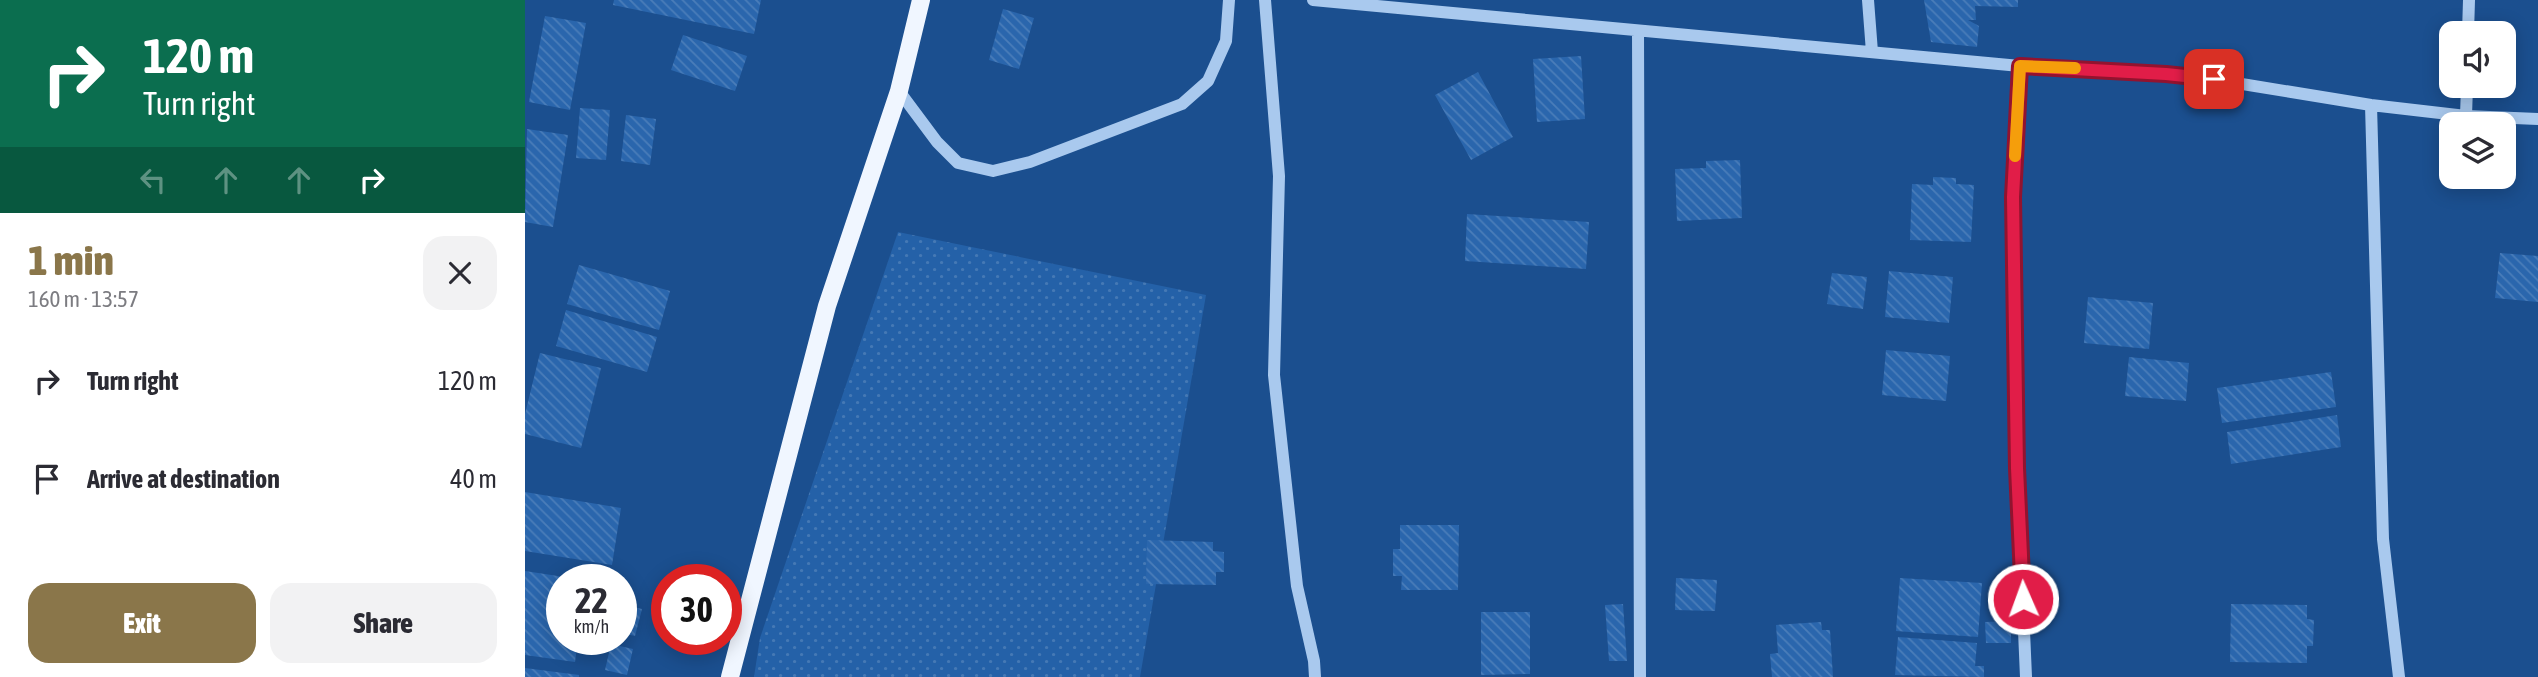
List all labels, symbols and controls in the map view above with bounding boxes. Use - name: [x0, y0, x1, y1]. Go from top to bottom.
- map controls: [2439, 21, 2516, 189]
- button: sound: [2439, 21, 2516, 98]
- text: 120 m: [143, 27, 254, 83]
- icon: right: [28, 28, 119, 119]
- pin: [2184, 49, 2244, 109]
- icon: arrive: [2195, 60, 2233, 98]
- text: Turn right: [143, 85, 256, 122]
- button: layers: [2439, 112, 2516, 189]
- icon: left: [134, 161, 172, 199]
- icon: ahead: [207, 161, 245, 199]
- icon: ahead: [280, 161, 318, 199]
- icon: right: [353, 161, 391, 199]
- text: 1 min: [28, 236, 114, 284]
- button: close: [423, 236, 497, 310]
- text: 160 m · 13:57: [28, 286, 139, 312]
- icon: right: [28, 362, 66, 400]
- text: Turn right: [87, 366, 178, 396]
- text: 120 m: [438, 366, 497, 396]
- icon: arrive: [28, 460, 66, 498]
- text: Arrive at destination: [87, 464, 280, 494]
- text: 40 m: [450, 464, 497, 494]
- position arrow: [1986, 562, 2060, 636]
- speed limit sign: 30: [651, 564, 742, 655]
- text: 22: [575, 580, 608, 620]
- button: Exit: [28, 583, 256, 663]
- button: Share: [270, 583, 497, 663]
- text: km/h: [574, 616, 609, 637]

